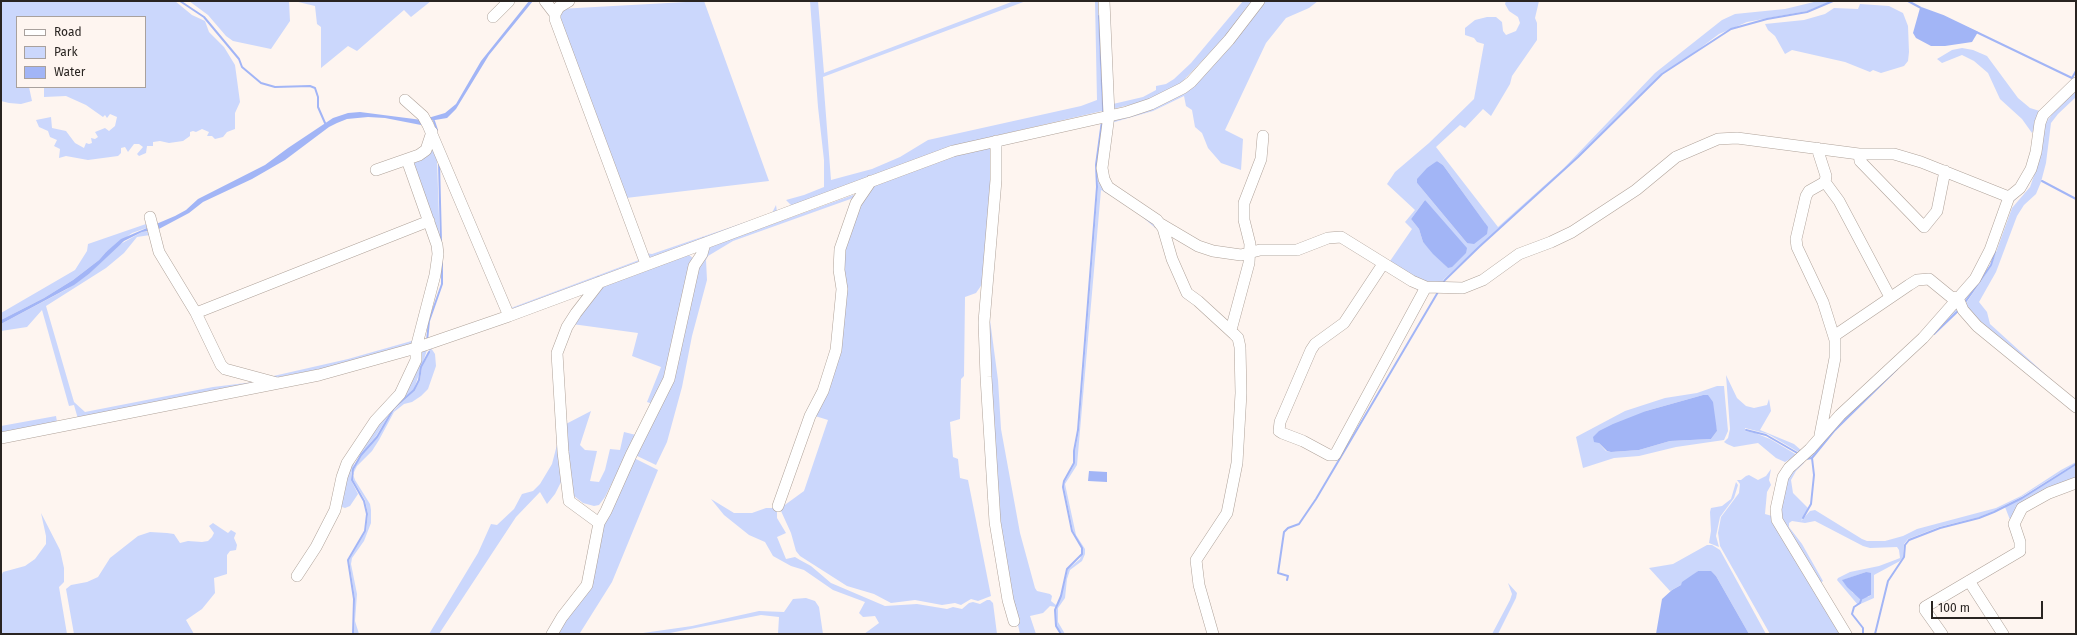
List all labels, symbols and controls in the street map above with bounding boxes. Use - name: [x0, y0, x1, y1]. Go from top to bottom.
- legend: [16, 16, 146, 88]
- text: Road: [54, 25, 82, 39]
- text: Park: [54, 45, 78, 59]
- text: Water: [54, 65, 85, 79]
- scale bar: [1933, 593, 2045, 619]
- text: 100 m: [1938, 601, 1970, 615]

